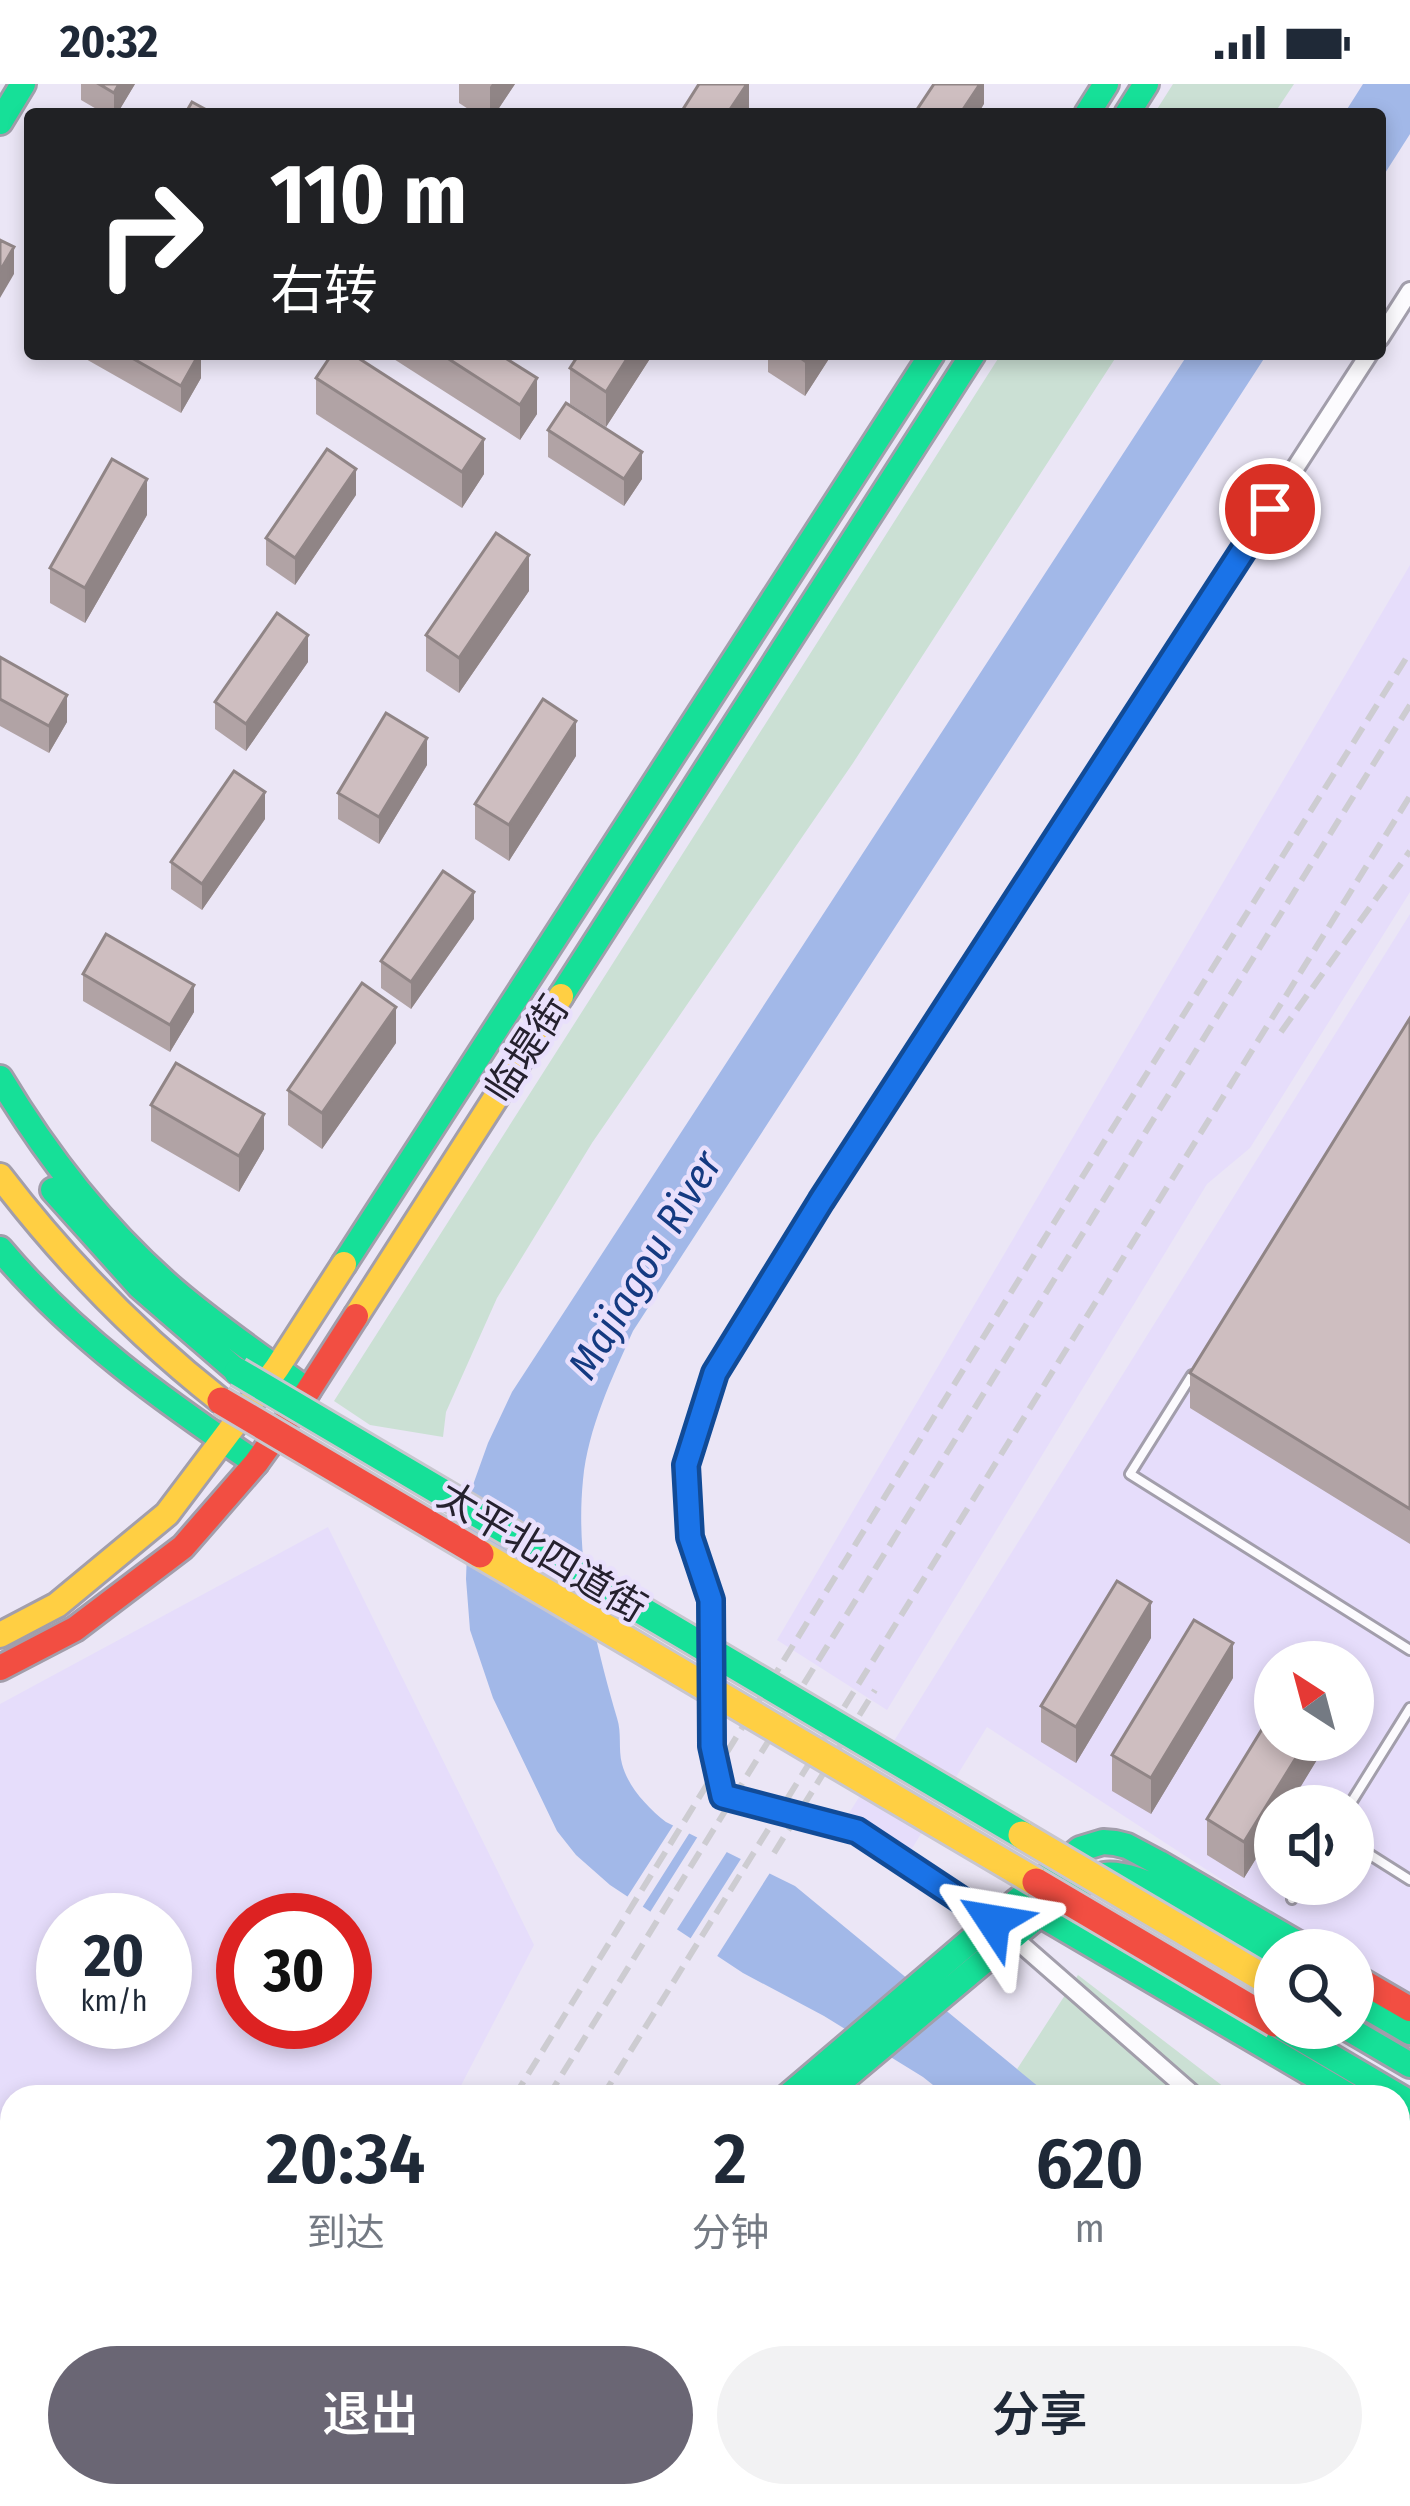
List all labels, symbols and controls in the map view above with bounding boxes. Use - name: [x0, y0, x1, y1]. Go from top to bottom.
- text: 20:32: [60, 15, 158, 69]
- text: 110 m: [270, 144, 467, 245]
- icon: right: [72, 156, 228, 312]
- text: 右转: [270, 259, 378, 323]
- pin: [1219, 458, 1321, 560]
- icon: arrive: [1237, 476, 1303, 542]
- street label: 临堤街: [476, 987, 578, 1111]
- water label: Majiagou River: [558, 1141, 733, 1388]
- street label: 太平北四道街: [430, 1472, 654, 1632]
- north arrow: [1254, 1641, 1374, 1761]
- map controls: [1254, 1641, 1374, 2049]
- button: sound: [1254, 1785, 1374, 1905]
- position arrow: [930, 1858, 1056, 1984]
- speed limit sign: 30: [216, 1893, 372, 2049]
- text: 20: [84, 1920, 144, 1992]
- button: search: [1254, 1929, 1374, 2049]
- text: km/h: [81, 1983, 147, 2019]
- text: 20:34: [266, 2116, 425, 2202]
- text: 2: [714, 2116, 747, 2202]
- text: 620: [1036, 2121, 1144, 2207]
- text: m: [1075, 2206, 1105, 2252]
- text: 到达: [307, 2210, 385, 2256]
- text: 分钟: [691, 2210, 769, 2256]
- button: 退出: [48, 2346, 693, 2484]
- button: 分享: [717, 2346, 1362, 2484]

